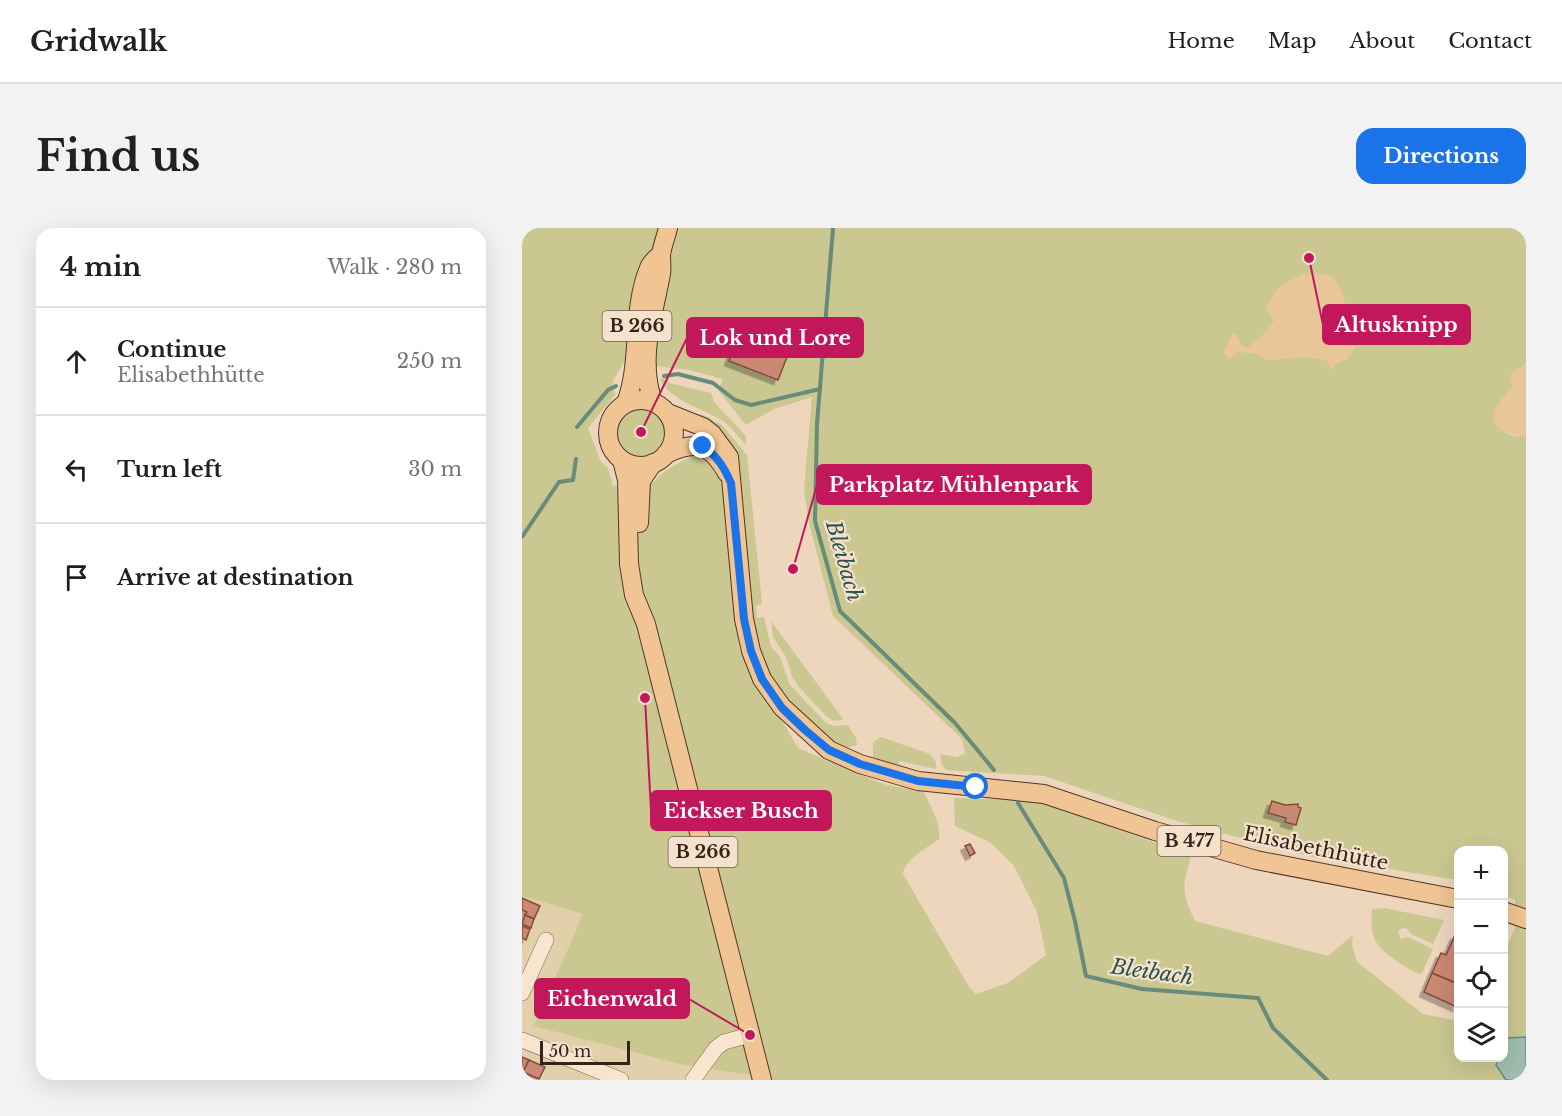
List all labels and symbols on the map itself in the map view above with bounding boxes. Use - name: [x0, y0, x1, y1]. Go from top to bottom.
- callout: Altusknipp: [1323, 305, 1470, 344]
- road number: B 266: [602, 311, 672, 341]
- text: Altusknipp: [1333, 312, 1458, 338]
- callout: Lok und Lore: [687, 318, 863, 357]
- text: Lok und Lore: [699, 325, 851, 351]
- route end: [689, 432, 715, 458]
- callout: Parkplatz Mühlenpark: [817, 465, 1091, 504]
- text: Parkplatz Mühlenpark: [829, 472, 1080, 498]
- water label: Bleibach: [820, 517, 868, 604]
- route start: [962, 773, 988, 799]
- callout: Eickser Busch: [651, 791, 831, 830]
- text: Eickser Busch: [663, 798, 819, 824]
- street label: Elisabethhütte: [1241, 821, 1391, 875]
- road number: B 477: [1158, 826, 1220, 856]
- road number: B 266: [668, 837, 738, 867]
- water label: Bleibach: [1108, 953, 1195, 991]
- callout: Eichenwald: [535, 979, 689, 1018]
- text: Eichenwald: [547, 986, 677, 1012]
- scale bar: [540, 1038, 630, 1066]

